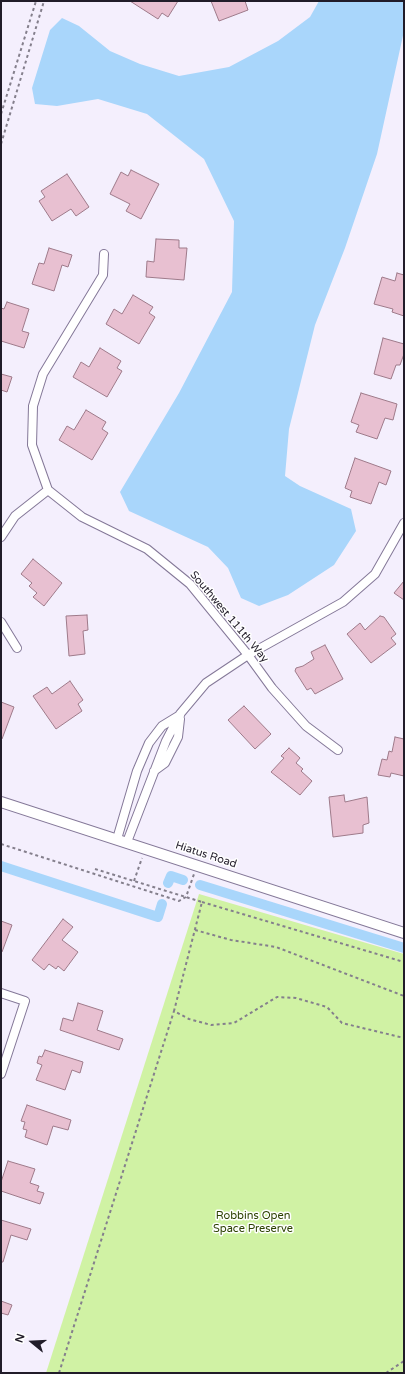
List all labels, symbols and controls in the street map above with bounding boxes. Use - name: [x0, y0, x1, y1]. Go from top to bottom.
- street label: Southwest 111th Way: [187, 569, 271, 665]
- street label: Hiatus Road: [174, 839, 238, 871]
- park label: Robbins Open Space Preserve: [213, 1209, 293, 1235]
- north arrow: [12, 1322, 52, 1362]
- text: N: [13, 1332, 28, 1344]

